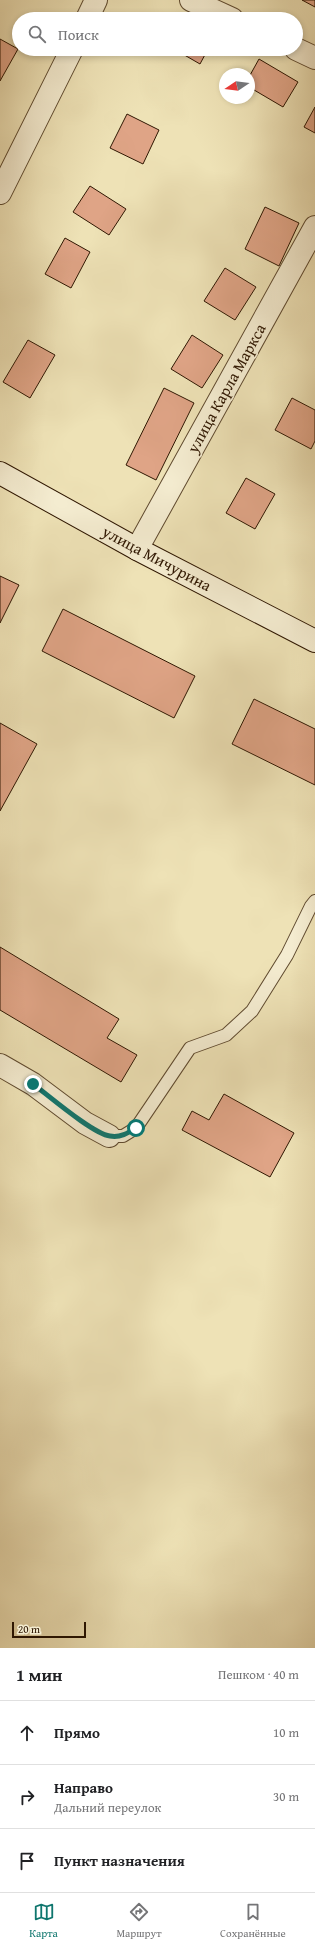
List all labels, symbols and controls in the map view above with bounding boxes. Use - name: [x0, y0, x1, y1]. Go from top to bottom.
- search box: [12, 12, 303, 56]
- icon: search: [26, 23, 48, 45]
- text: Поиск: [58, 24, 99, 45]
- north arrow: [219, 68, 255, 104]
- street label: улица Карла Маркса: [180, 319, 272, 458]
- street label: улица Мичурина: [97, 519, 216, 597]
- route end: [24, 1075, 42, 1093]
- route start: [127, 1119, 145, 1137]
- scale bar: [12, 1620, 86, 1639]
- text: 20 m: [18, 1621, 40, 1637]
- text: 1 мин: [16, 1662, 62, 1687]
- text: Пешком · 40 m: [218, 1665, 299, 1684]
- icon: ahead: [16, 1722, 38, 1744]
- text: Прямо: [54, 1722, 100, 1743]
- text: 10 m: [273, 1723, 299, 1742]
- text: Направо: [54, 1777, 113, 1798]
- icon: right: [16, 1786, 38, 1808]
- text: 30 m: [273, 1787, 299, 1806]
- text: Дальний переулок: [54, 1798, 161, 1817]
- icon: arrive: [16, 1850, 38, 1872]
- text: Пункт назначения: [54, 1850, 185, 1871]
- tab: Карта: [29, 1901, 58, 1941]
- tab: Маршрут: [116, 1901, 161, 1941]
- tab: Сохранённые: [220, 1901, 286, 1941]

